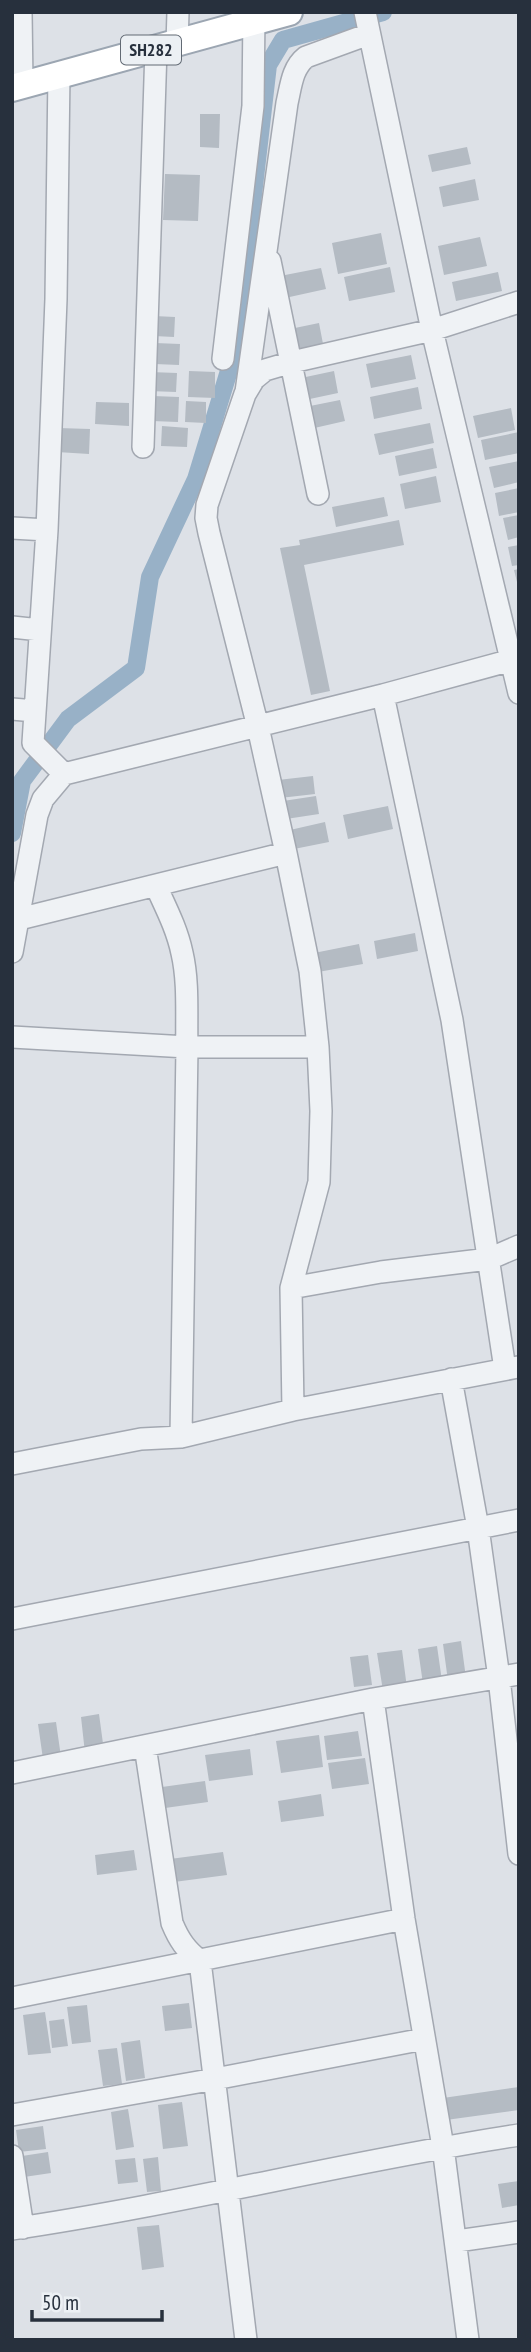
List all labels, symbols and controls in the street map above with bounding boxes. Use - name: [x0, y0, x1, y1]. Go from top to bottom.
- road number: SH282: [121, 36, 181, 64]
- scale bar: [32, 2278, 161, 2322]
- text: 50 m: [42, 2289, 79, 2316]

